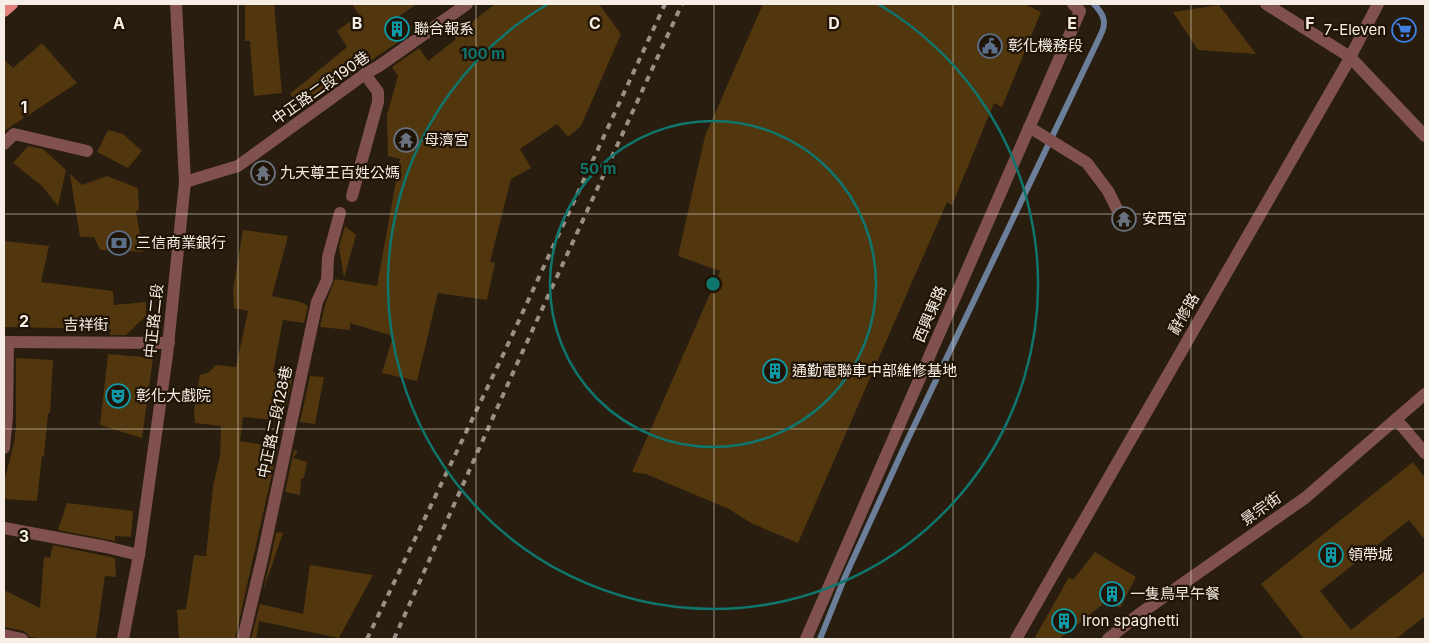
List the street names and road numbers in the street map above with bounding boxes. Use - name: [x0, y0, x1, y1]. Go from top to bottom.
- street label: 中正路二段190巷: [268, 47, 373, 128]
- street label: 西興東路: [909, 282, 950, 345]
- street label: 中正路二段: [140, 283, 167, 359]
- street label: 辭修路: [1164, 290, 1203, 338]
- street label: 吉祥街: [63, 315, 109, 334]
- street label: 中正路二段128巷: [253, 364, 296, 480]
- street label: 景宗街: [1237, 488, 1285, 529]

